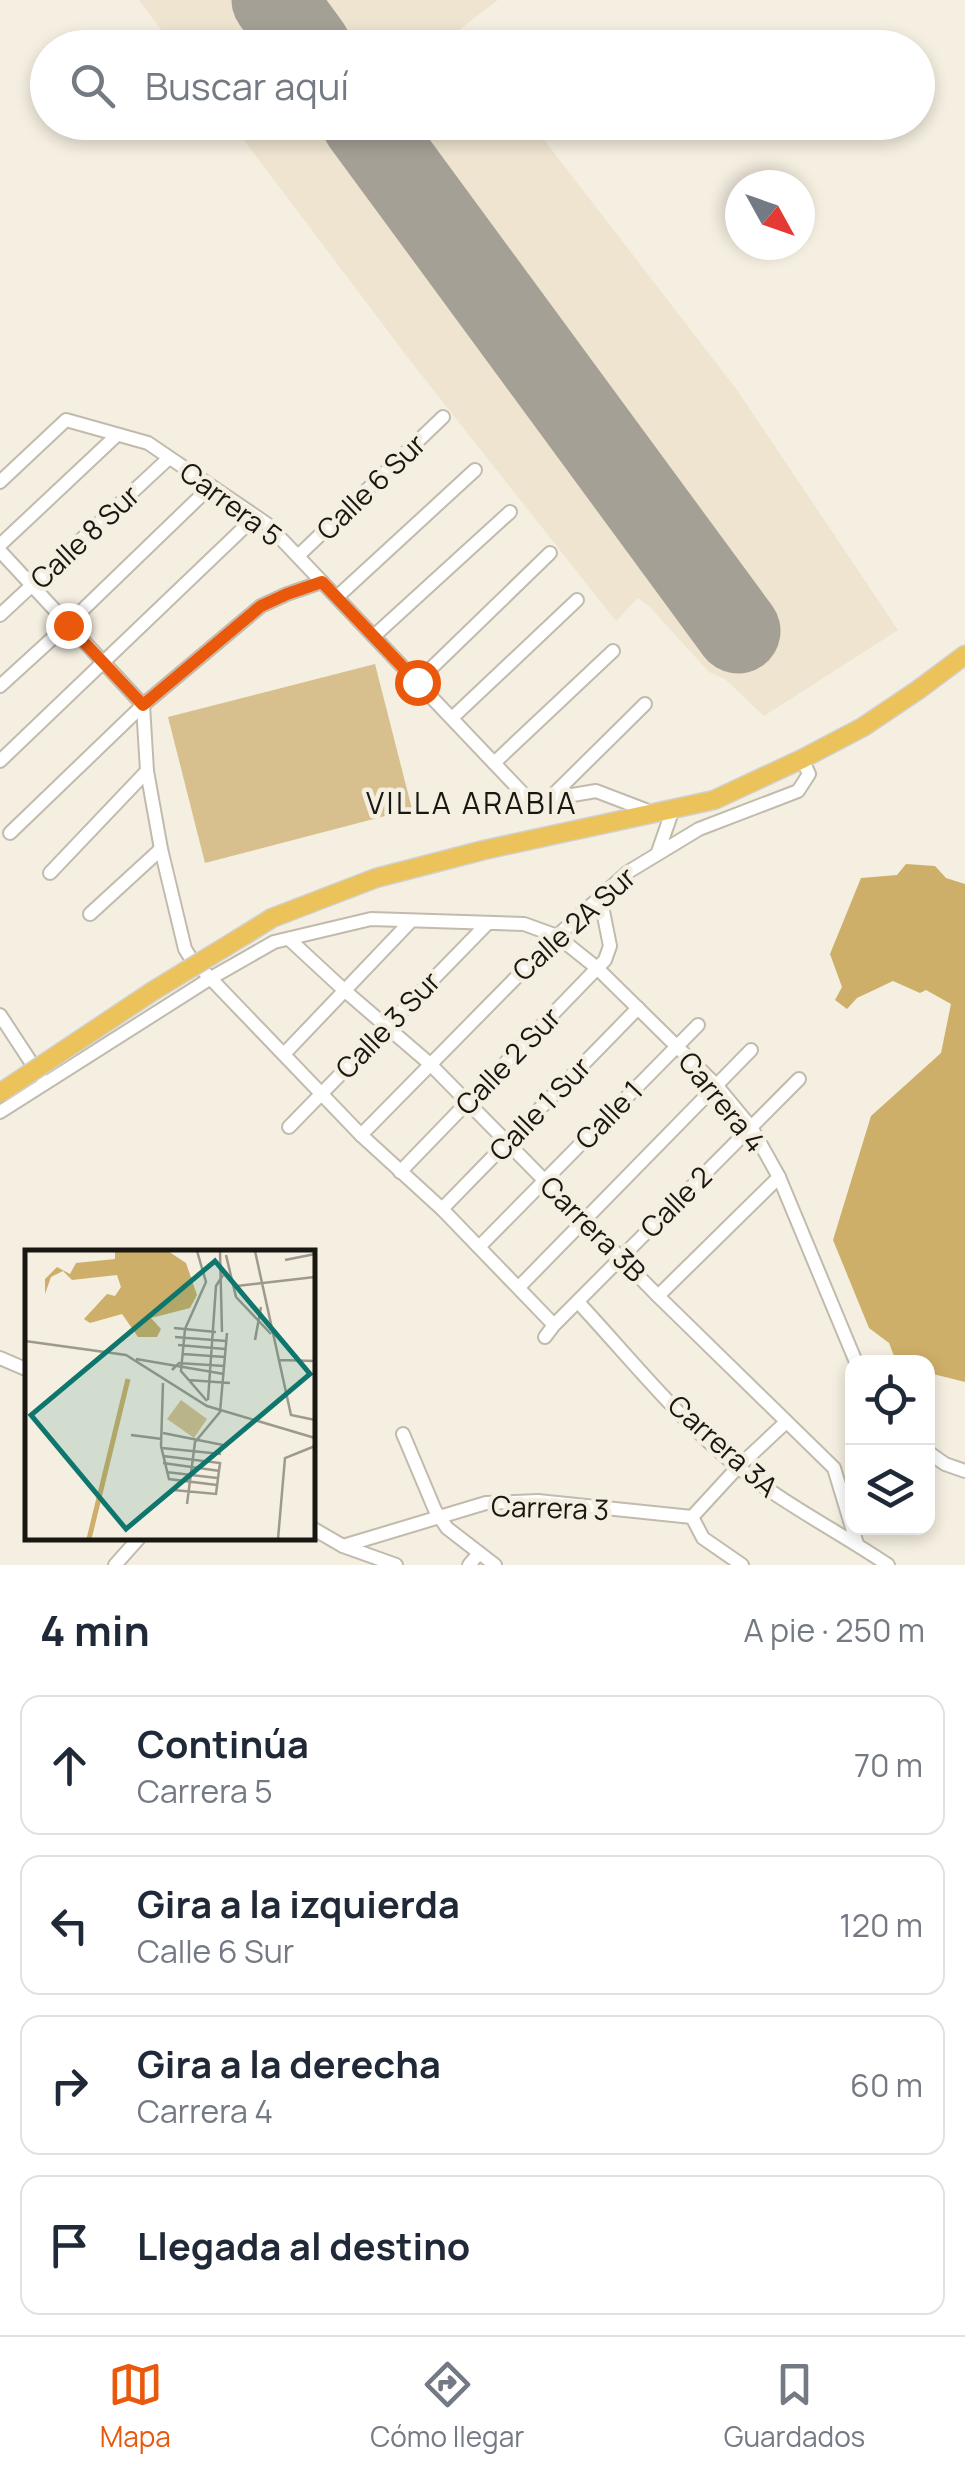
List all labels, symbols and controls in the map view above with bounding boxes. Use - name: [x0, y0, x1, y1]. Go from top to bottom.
- search box: [30, 30, 935, 140]
- icon: search: [65, 58, 120, 113]
- text: Buscar aquí: [145, 59, 349, 111]
- north arrow: [725, 170, 815, 260]
- street label: Calle 6 Sur: [308, 425, 433, 548]
- street label: Carrera 5: [173, 452, 290, 554]
- street label: Calle 8 Sur: [21, 476, 147, 597]
- route end: [46, 603, 92, 649]
- route start: [395, 660, 441, 706]
- district label: VILLA ARABIA: [366, 782, 578, 823]
- street label: Calle 2A Sur: [504, 858, 643, 989]
- street label: Calle 3 Sur: [326, 962, 448, 1086]
- street label: Calle 2 Sur: [446, 998, 568, 1122]
- street label: Carrera 4: [671, 1043, 775, 1160]
- street label: Calle 1 Sur: [480, 1048, 598, 1169]
- street label: Calle 1: [566, 1072, 650, 1157]
- street label: Calle 2: [631, 1157, 719, 1245]
- street label: Carrera 3B: [532, 1167, 655, 1290]
- inset map: [25, 1250, 315, 1540]
- map controls: [845, 1355, 935, 1535]
- button: locate: [845, 1355, 935, 1445]
- street label: Carrera 3A: [661, 1386, 787, 1505]
- button: layers: [845, 1445, 935, 1535]
- street label: Carrera 3: [490, 1486, 610, 1528]
- text: 4 min: [40, 1601, 150, 1659]
- text: A pie · 250 m: [743, 1608, 925, 1652]
- text: Continúa: [137, 1717, 309, 1769]
- icon: ahead: [42, 1738, 97, 1793]
- text: 70 m: [854, 1743, 923, 1787]
- text: Carrera 5: [137, 1769, 273, 1813]
- text: Gira a la izquierda: [137, 1877, 460, 1929]
- icon: left: [42, 1898, 97, 1953]
- text: 120 m: [839, 1903, 923, 1947]
- text: Calle 6 Sur: [137, 1929, 294, 1973]
- text: Gira a la derecha: [137, 2037, 441, 2089]
- icon: right: [42, 2058, 97, 2113]
- text: 60 m: [850, 2063, 923, 2107]
- text: Carrera 4: [137, 2089, 273, 2133]
- icon: arrive: [42, 2218, 97, 2273]
- text: Llegada al destino: [137, 2219, 470, 2271]
- tab: Mapa: [100, 2357, 171, 2455]
- tab: Cómo llegar: [370, 2357, 524, 2455]
- tab: Guardados: [724, 2357, 865, 2455]

